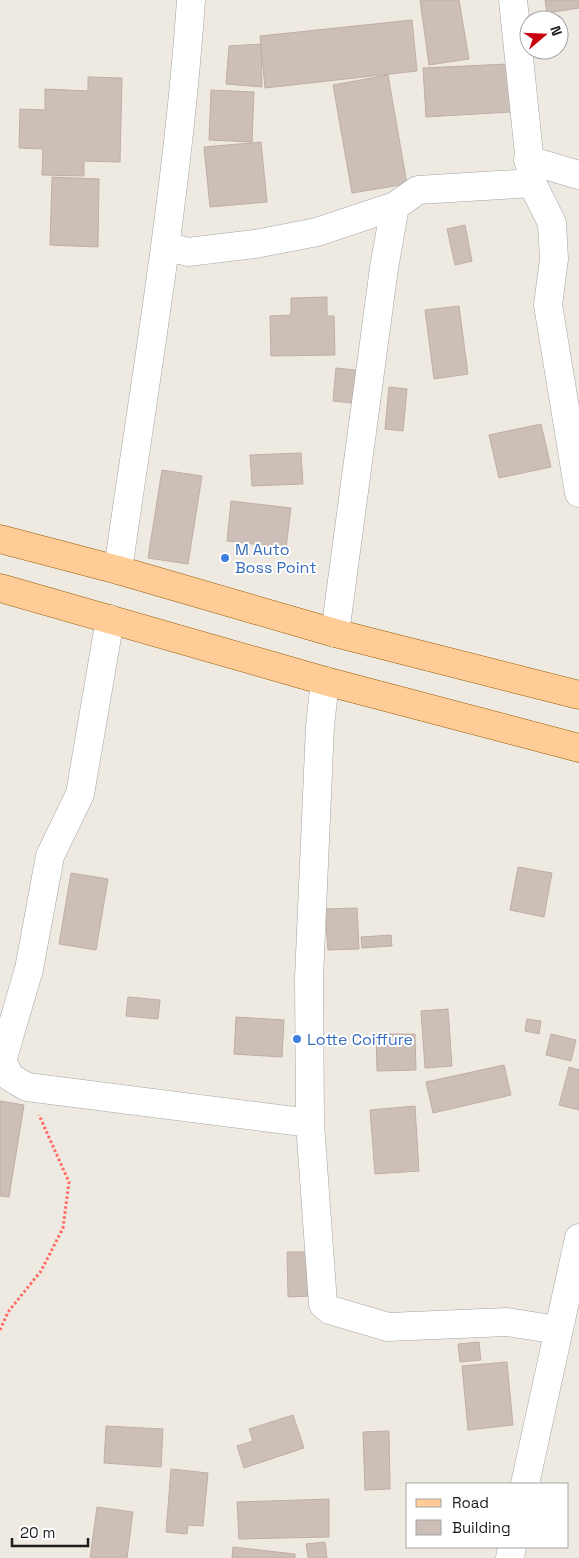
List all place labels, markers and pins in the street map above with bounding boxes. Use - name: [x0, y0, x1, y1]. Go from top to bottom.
- place label: M Auto Boss Point: [235, 539, 317, 578]
- marker: M Auto Boss Point: [219, 552, 231, 564]
- place label: Lotte Coiffure: [307, 1029, 413, 1050]
- marker: Lotte Coiffure: [291, 1033, 303, 1045]

